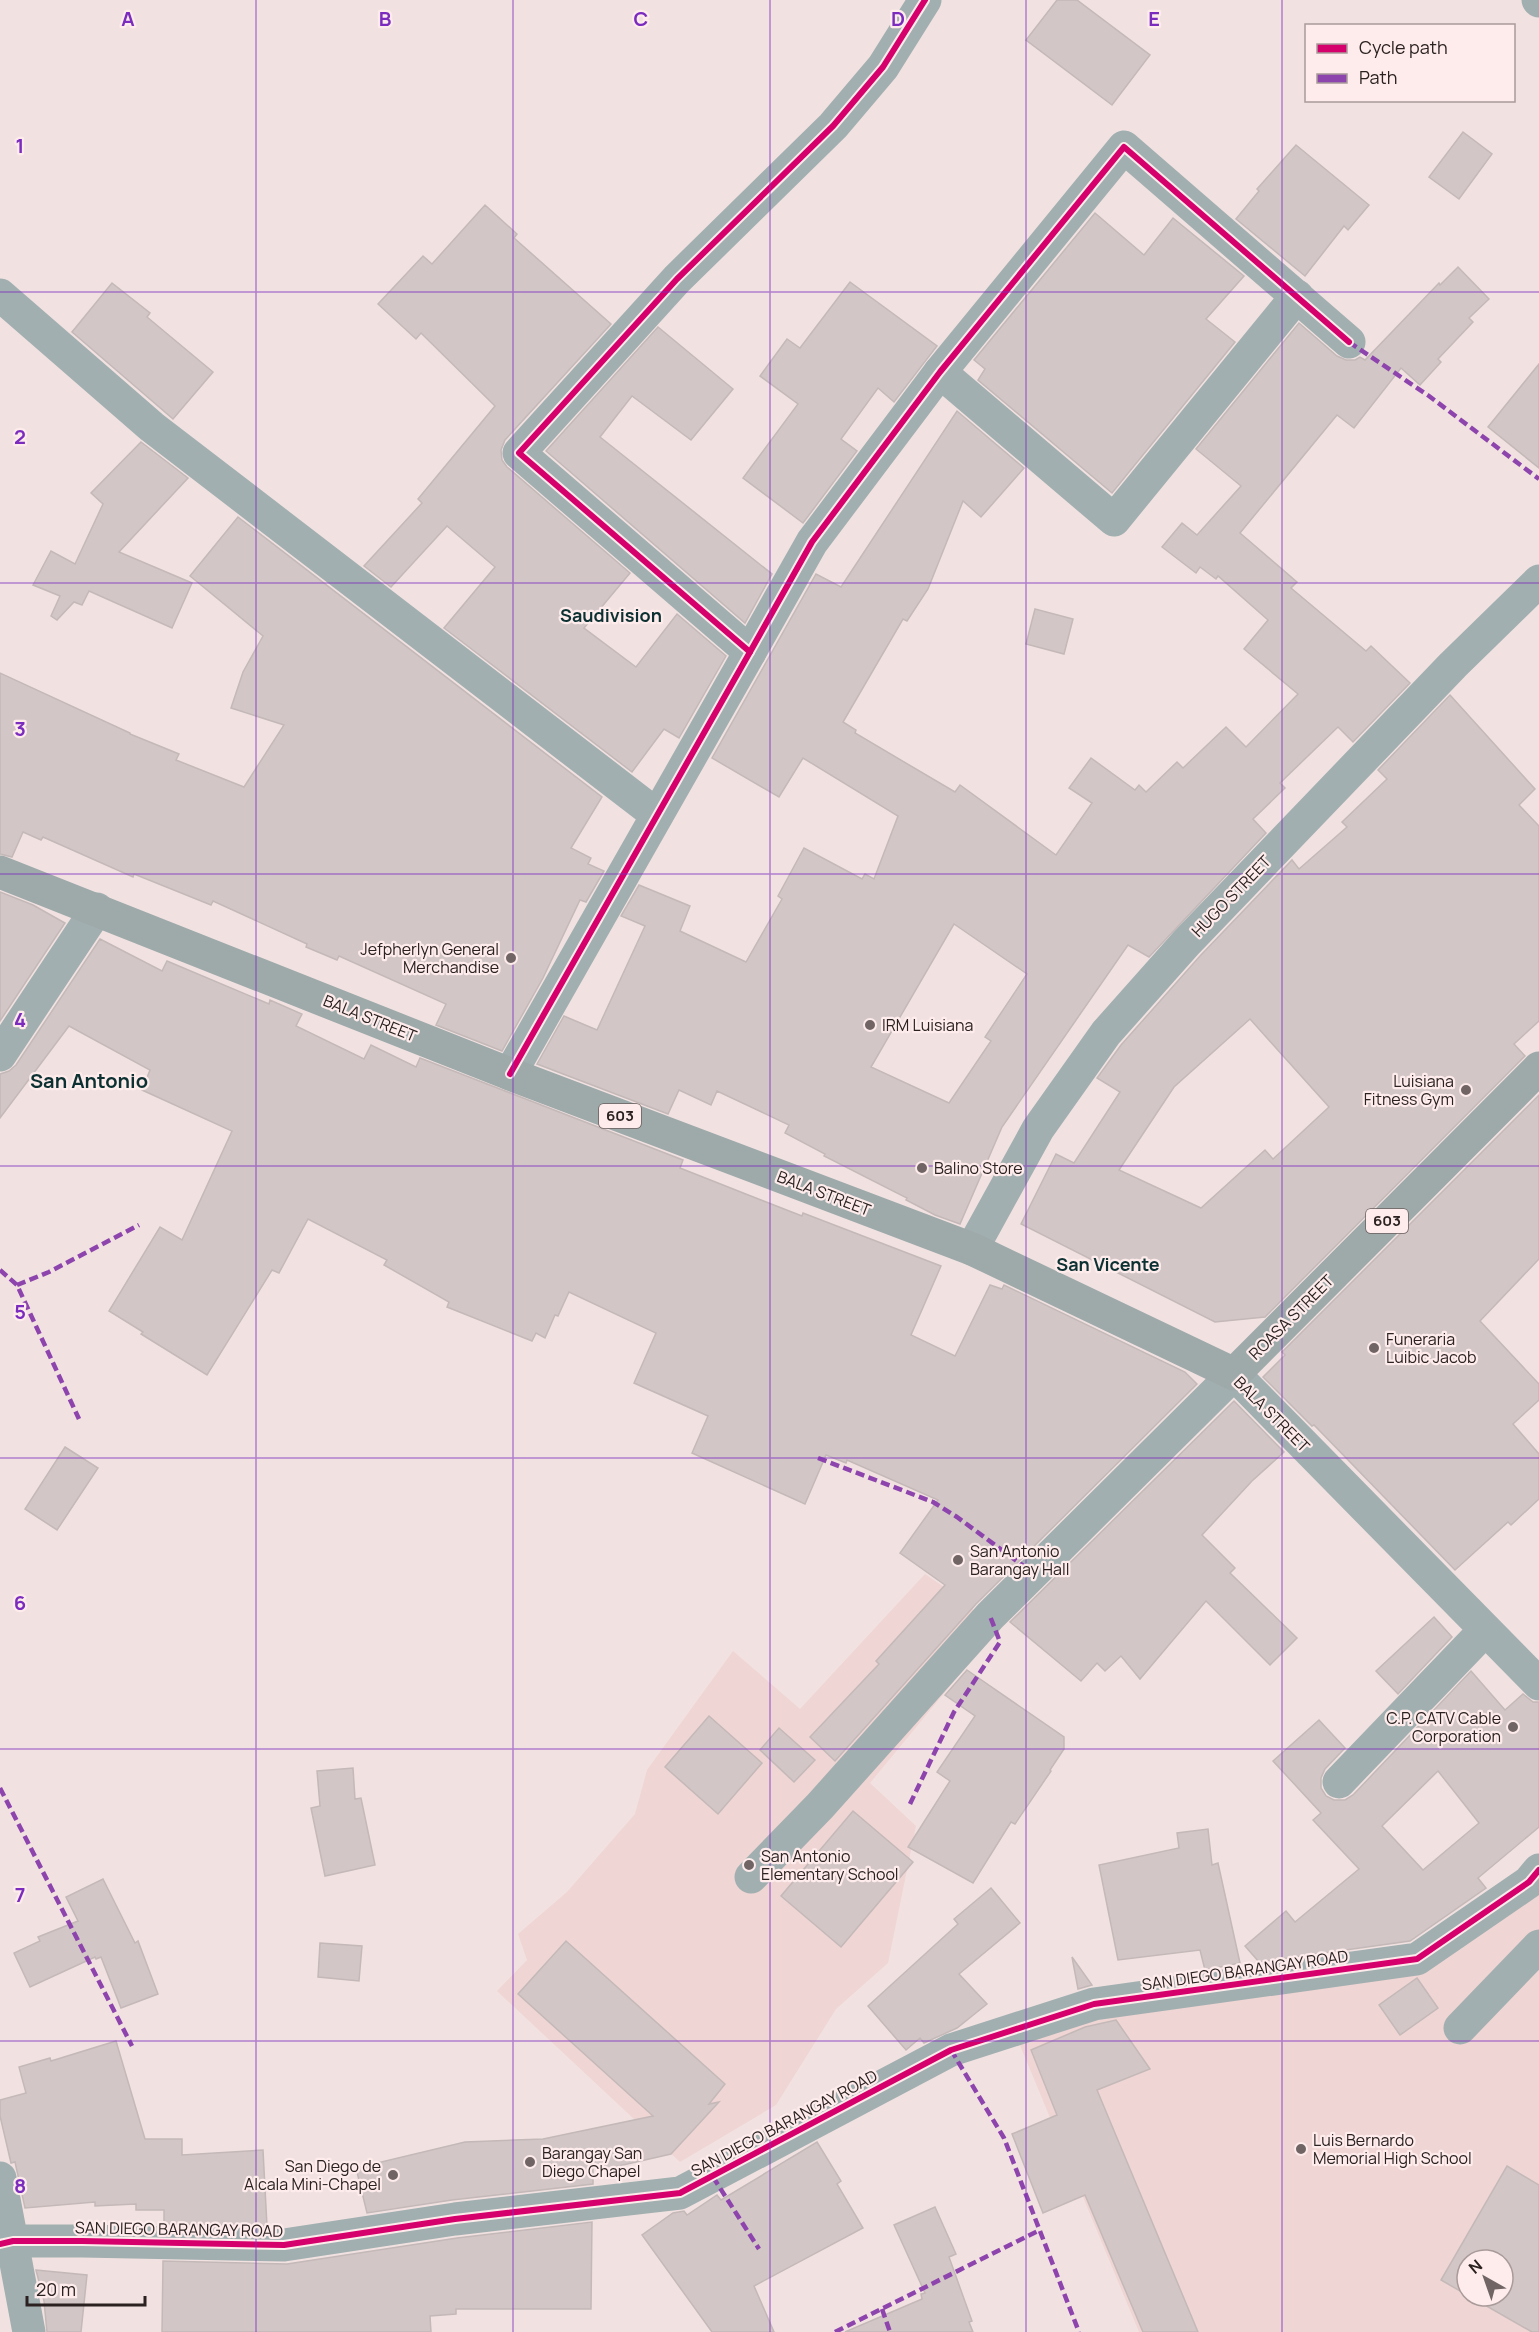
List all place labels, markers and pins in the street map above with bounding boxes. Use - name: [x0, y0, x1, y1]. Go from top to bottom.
- place label: Jefpherlyn General Merchandise: [360, 938, 499, 978]
- marker: Jefpherlyn General Merchandise: [504, 951, 518, 965]
- place label: IRM Luisiana: [882, 1014, 973, 1036]
- marker: IRM Luisiana: [863, 1018, 877, 1032]
- place label: Luisiana Fitness Gym: [1364, 1070, 1454, 1110]
- marker: Luisiana Fitness Gym: [1459, 1083, 1473, 1097]
- place label: Balino Store: [934, 1157, 1023, 1179]
- marker: Balino Store: [915, 1161, 929, 1175]
- place label: Funeraria Luibic Jacob: [1386, 1328, 1477, 1368]
- marker: Funeraria Luibic Jacob: [1367, 1341, 1381, 1355]
- place label: San Antonio Barangay Hall: [970, 1540, 1069, 1580]
- marker: San Antonio Barangay Hall: [951, 1553, 965, 1567]
- place label: C.P. CATV Cable Corporation: [1386, 1707, 1501, 1747]
- marker: C.P. CATV Cable Corporation: [1506, 1720, 1520, 1734]
- place label: San Antonio Elementary School: [761, 1845, 899, 1885]
- marker: San Antonio Elementary School: [742, 1858, 756, 1872]
- place label: Luis Bernardo Memorial High School: [1313, 2129, 1472, 2169]
- place label: Barangay San Diego Chapel: [542, 2142, 642, 2182]
- marker: Luis Bernardo Memorial High School: [1294, 2142, 1308, 2156]
- place label: San Diego de Alcala Mini-Chapel: [244, 2155, 381, 2195]
- marker: Barangay San Diego Chapel: [523, 2155, 537, 2169]
- marker: San Diego de Alcala Mini-Chapel: [386, 2168, 400, 2182]

